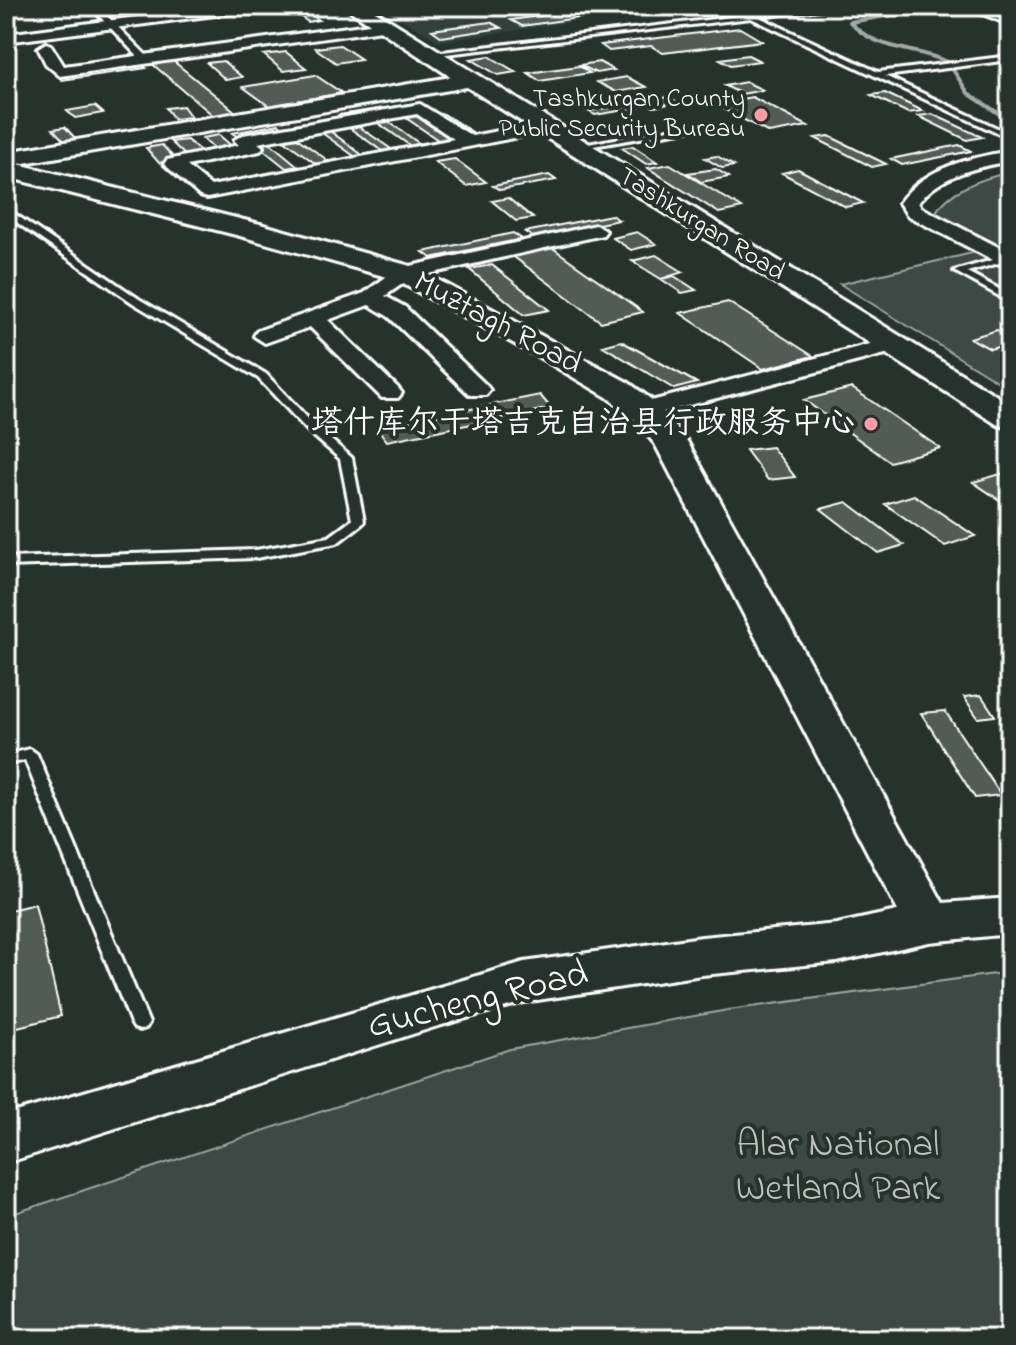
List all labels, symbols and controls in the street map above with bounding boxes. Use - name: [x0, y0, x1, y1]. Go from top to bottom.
- place label: Tashkurgan County Public Security Bureau: [499, 81, 745, 149]
- marker: Tashkurgan County Public Security Bureau: [752, 106, 770, 124]
- street label: Tashkurgan Road: [610, 158, 792, 292]
- street label: Muztagh Road: [404, 260, 590, 388]
- place label: 塔什库尔干塔吉克自治县行政服务中心: [311, 401, 855, 448]
- marker: 塔什库尔干塔吉克自治县行政服务中心: [862, 415, 880, 433]
- street label: Gucheng Road: [362, 947, 594, 1055]
- park label: Alar National Wetland Park: [736, 1118, 941, 1218]

